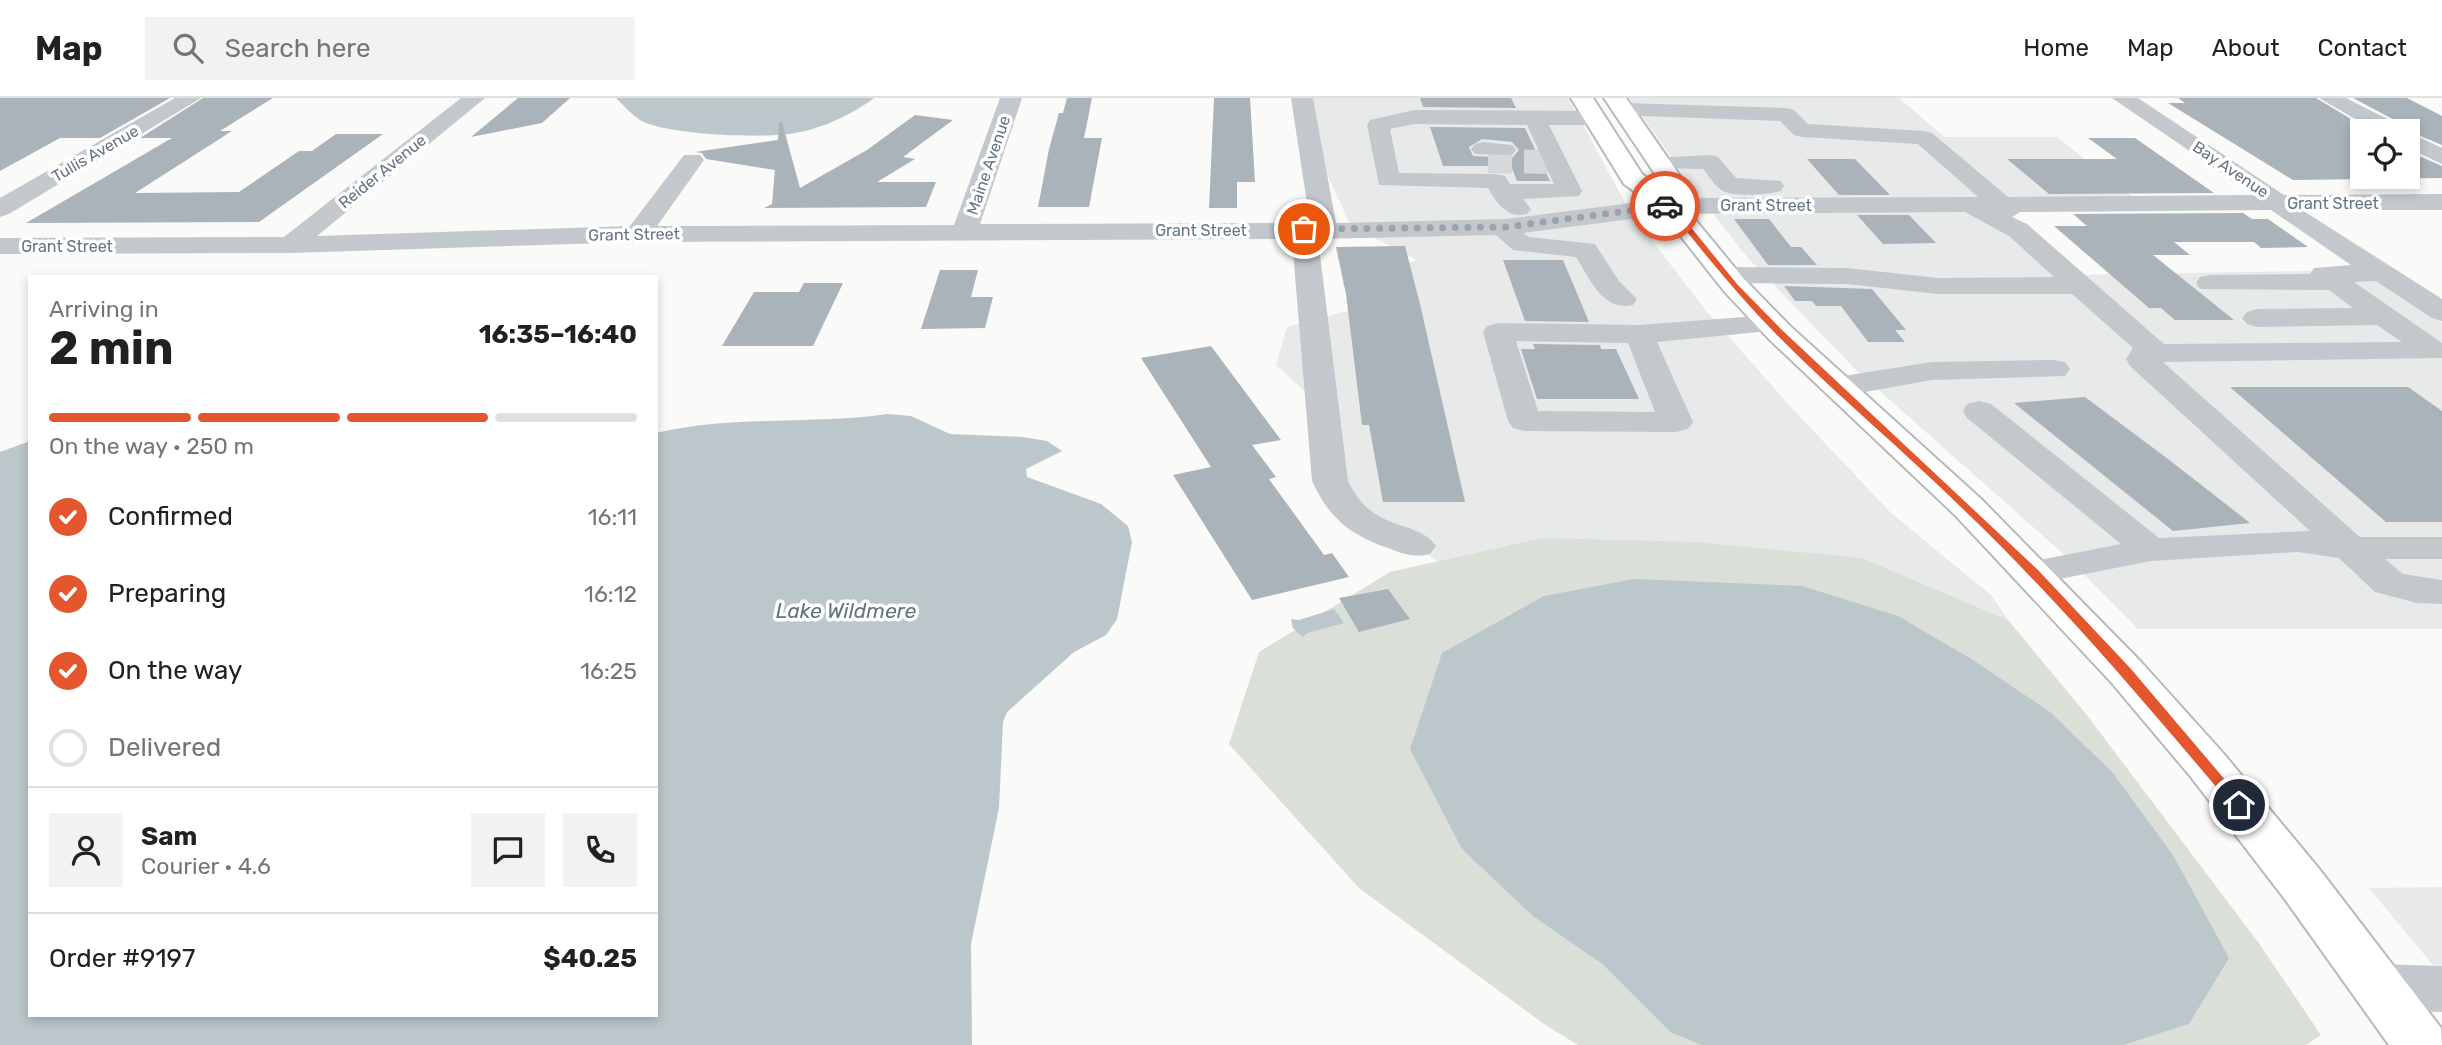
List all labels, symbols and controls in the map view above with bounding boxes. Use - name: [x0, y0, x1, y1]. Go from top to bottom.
- search box: [145, 17, 635, 80]
- text: Map: [35, 29, 103, 68]
- icon: search: [169, 29, 207, 67]
- text: Search here: [225, 33, 370, 64]
- text: Home: [2023, 34, 2089, 62]
- text: Map: [2127, 34, 2174, 62]
- text: About: [2212, 34, 2280, 62]
- text: Contact: [2318, 34, 2407, 62]
- street label: Maine Avenue: [963, 113, 1014, 217]
- map controls: [2350, 119, 2420, 189]
- button: locate: [2350, 119, 2420, 189]
- street label: Tullis Avenue: [49, 121, 142, 186]
- street label: Reider Avenue: [335, 130, 430, 212]
- street label: Bay Avenue: [2189, 137, 2272, 202]
- courier: [1630, 171, 1700, 241]
- icon: car: [1646, 187, 1684, 225]
- street label: Grant Street: [2287, 194, 2379, 213]
- street label: Grant Street: [1720, 196, 1812, 215]
- pin: [1274, 199, 1334, 259]
- icon: bag: [1285, 210, 1323, 248]
- street label: Grant Street: [1155, 221, 1247, 240]
- street label: Grant Street: [588, 224, 680, 245]
- street label: Grant Street: [21, 237, 113, 256]
- text: Arriving in: [49, 295, 159, 323]
- text: 16:35–16:40: [479, 319, 637, 350]
- text: 2 min: [49, 321, 174, 376]
- text: On the way · 250 m: [49, 432, 254, 460]
- icon: check: [49, 498, 87, 536]
- text: Confirmed: [108, 501, 233, 532]
- text: 16:11: [588, 503, 637, 531]
- icon: check: [49, 575, 87, 613]
- text: Preparing: [108, 578, 226, 609]
- text: 16:12: [584, 580, 637, 608]
- water label: Lake Wildmere: [776, 598, 917, 623]
- icon: check: [49, 652, 87, 690]
- text: On the way: [108, 655, 242, 686]
- text: 16:25: [580, 657, 637, 685]
- text: Delivered: [108, 732, 221, 763]
- pin: [2209, 775, 2269, 835]
- icon: home: [2220, 786, 2258, 824]
- button: person: [49, 813, 123, 887]
- button: chat: [471, 813, 545, 887]
- button: phone: [563, 813, 637, 887]
- text: Sam: [141, 821, 197, 852]
- text: Courier · 4.6: [141, 852, 271, 880]
- text: Order #9197: [49, 943, 195, 974]
- text: $40.25: [543, 943, 637, 974]

